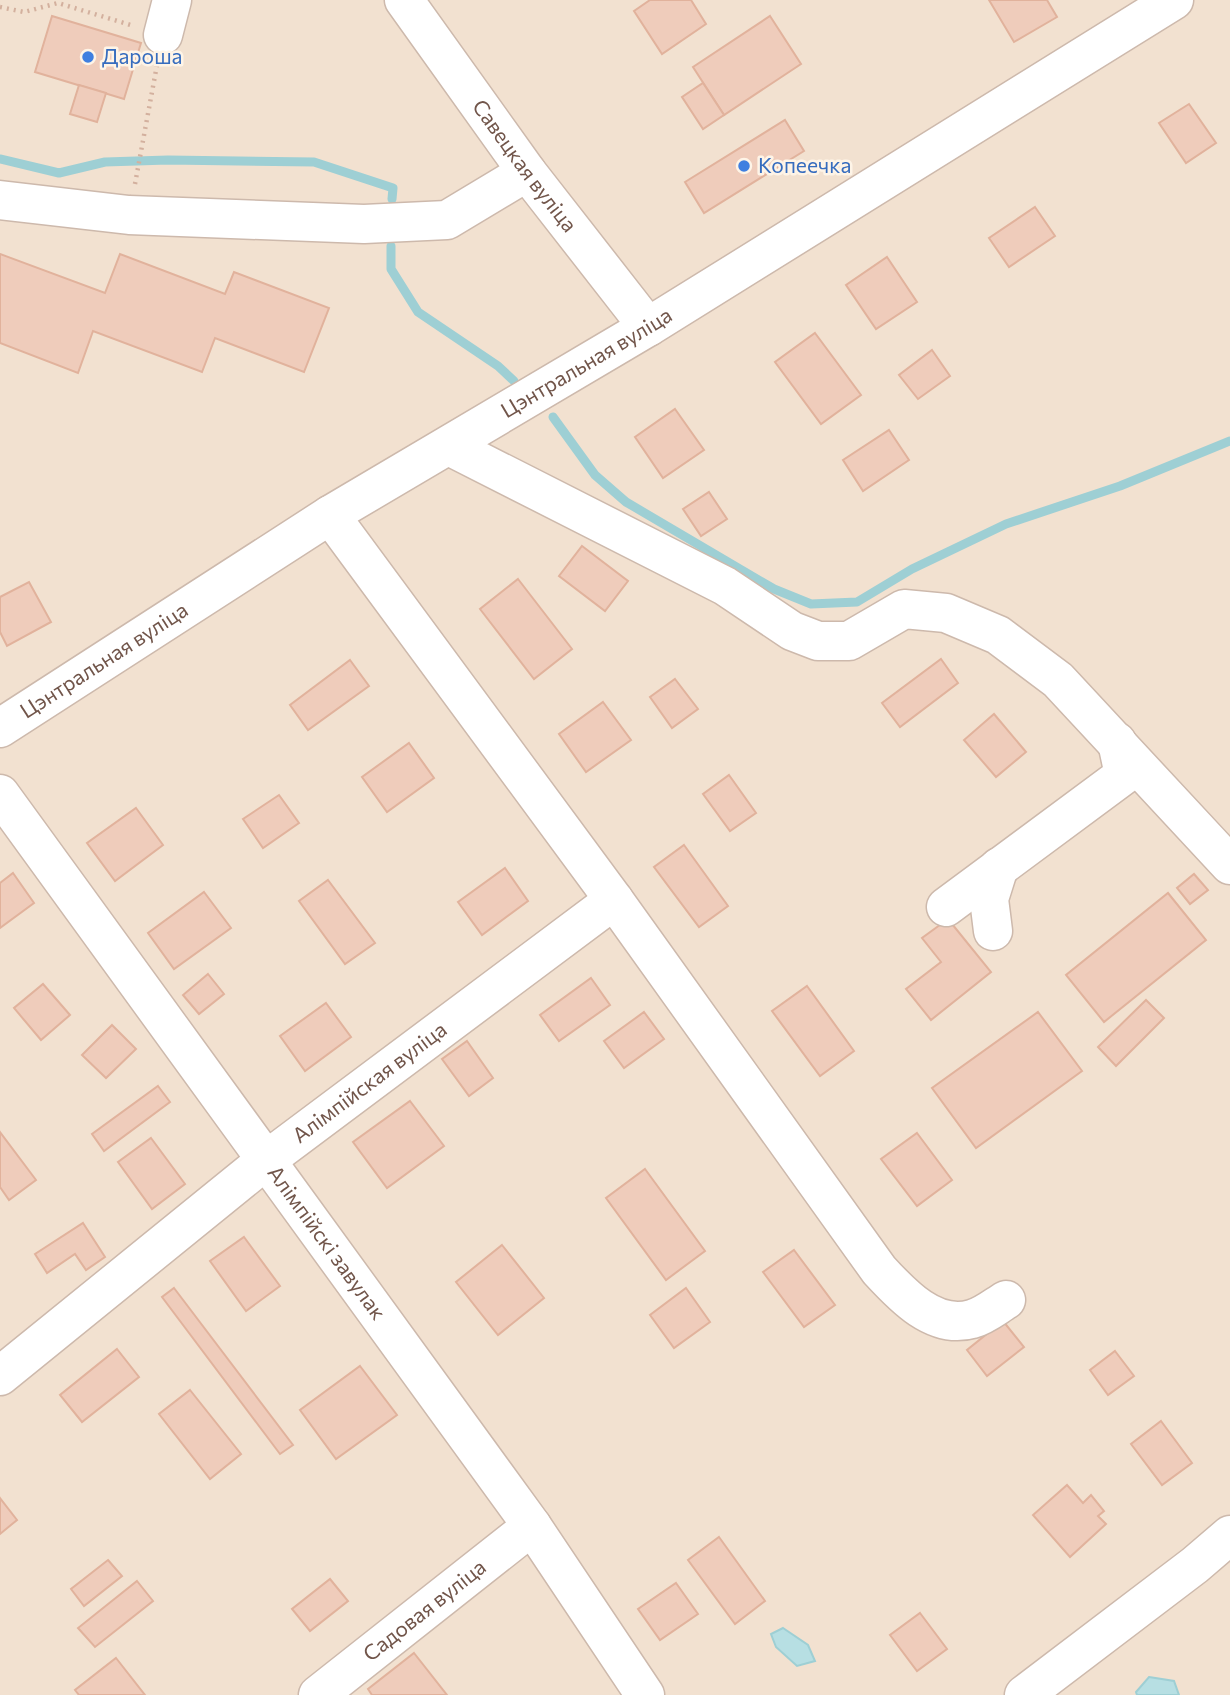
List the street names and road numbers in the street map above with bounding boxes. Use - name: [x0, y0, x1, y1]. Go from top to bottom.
- street label: Савецкая вуліца: [468, 94, 583, 236]
- street label: Цэнтральная вуліца: [496, 301, 676, 422]
- street label: Цэнтральная вуліца: [15, 596, 192, 723]
- street label: Алімпійская вуліца: [287, 1016, 451, 1147]
- street label: Алімпійскі завулак: [263, 1160, 392, 1324]
- street label: Садовая вуліца: [358, 1553, 490, 1666]

